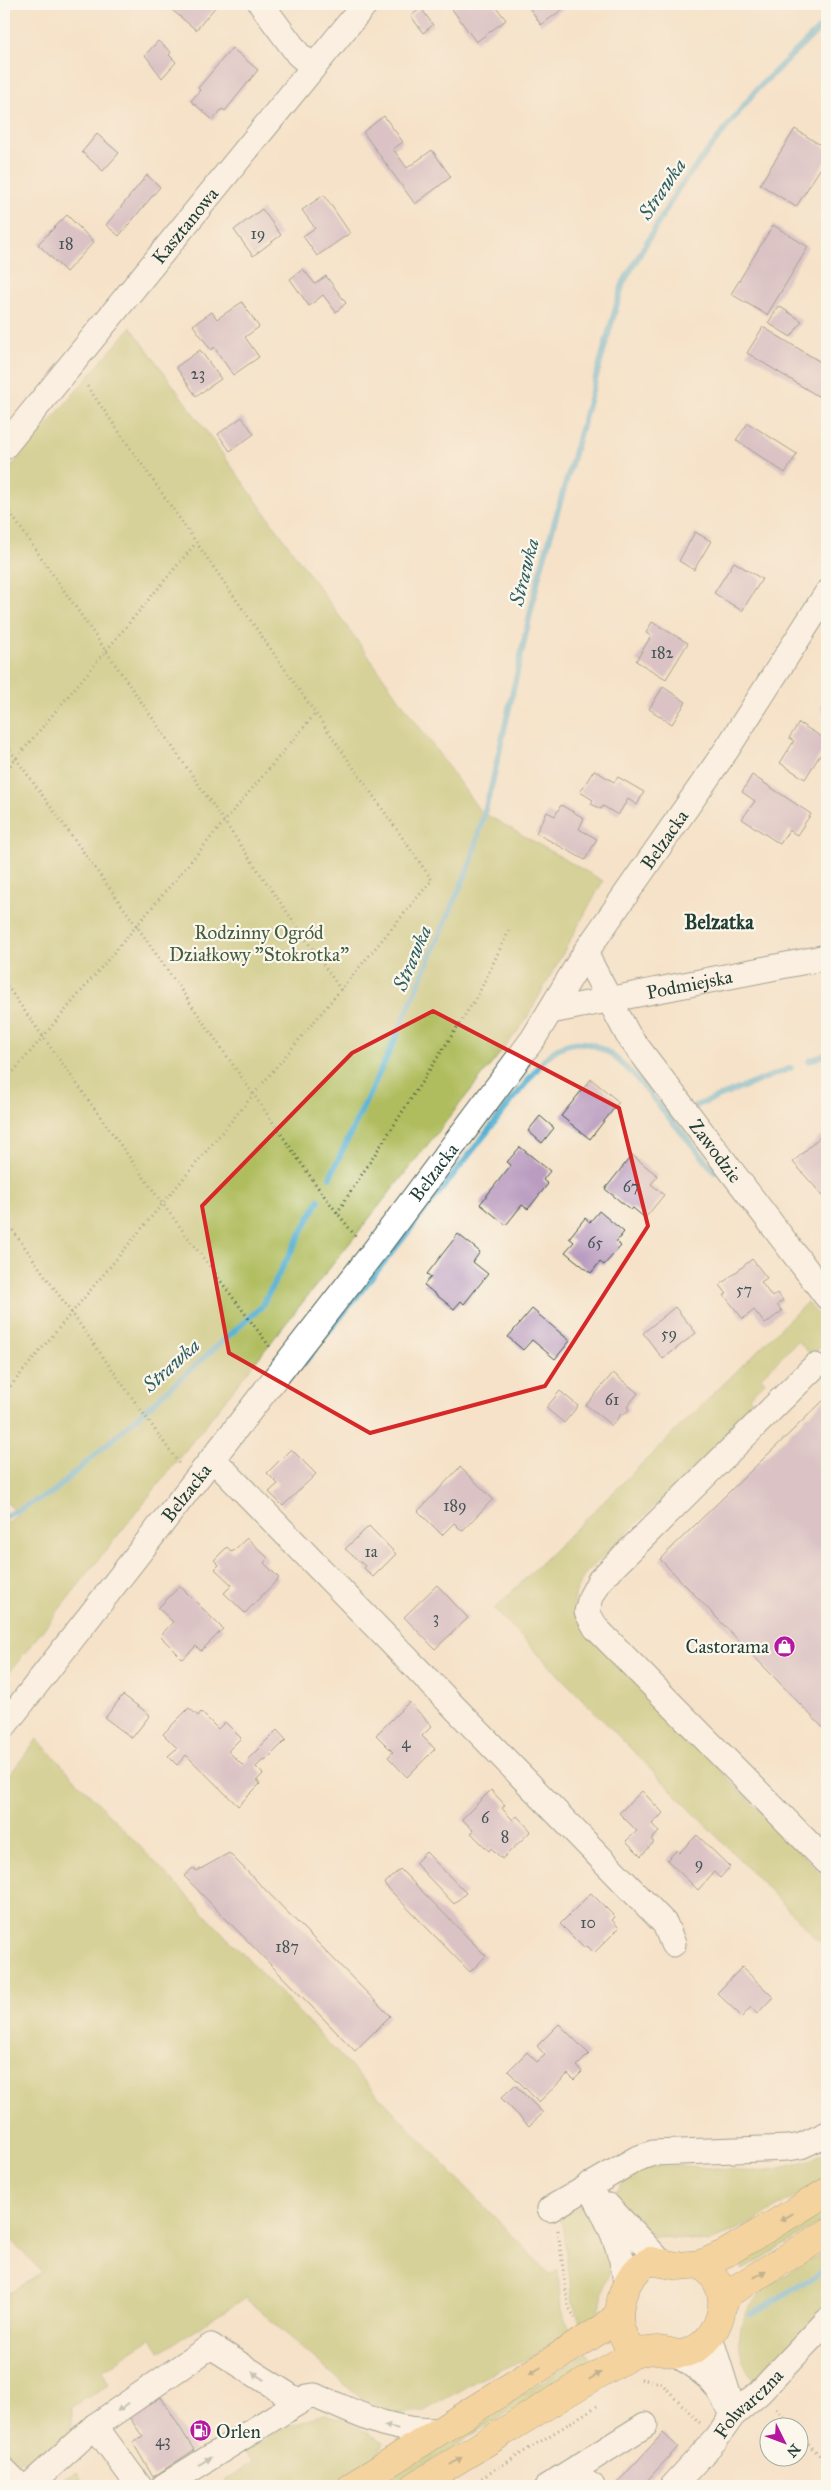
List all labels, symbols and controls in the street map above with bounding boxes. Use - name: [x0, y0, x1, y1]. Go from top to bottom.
- water label: Strawka: [632, 154, 691, 225]
- street label: Kasztanowa: [147, 181, 223, 268]
- house number: 19: [251, 224, 265, 243]
- house number: 18: [59, 234, 73, 253]
- house number: 23: [191, 364, 205, 383]
- water label: Strawka: [504, 536, 544, 609]
- house number: 182: [651, 643, 673, 662]
- street label: Belzacka: [635, 804, 693, 874]
- district label: Belzatka: [684, 910, 754, 934]
- park label: Rodzinny Ogród Działkowy "Stokrotka": [169, 921, 349, 966]
- water label: Strawka: [387, 922, 436, 995]
- street label: Podmiejska: [644, 964, 735, 1004]
- street label: Zawodzie: [685, 1115, 747, 1187]
- street label: Belzacka: [404, 1137, 463, 1206]
- house number: 67: [623, 1177, 639, 1196]
- house number: 65: [587, 1233, 603, 1252]
- house number: 57: [736, 1280, 752, 1299]
- house number: 59: [661, 1324, 677, 1343]
- water label: Strawka: [137, 1333, 204, 1397]
- house number: 61: [605, 1390, 619, 1409]
- street label: Belzacka: [156, 1458, 216, 1526]
- house number: 189: [443, 1496, 467, 1515]
- house number: 1a: [364, 1542, 378, 1561]
- house number: 3: [433, 1608, 439, 1627]
- shop icon: Castorama: [773, 1634, 797, 1658]
- place label: Castorama: [686, 1635, 770, 1658]
- house number: 4: [402, 1733, 412, 1752]
- house number: 6: [481, 1808, 490, 1827]
- house number: 8: [501, 1827, 509, 1846]
- house number: 9: [695, 1854, 703, 1873]
- house number: 10: [580, 1913, 596, 1932]
- house number: 187: [275, 1937, 299, 1956]
- one-way arrow: [779, 2213, 792, 2222]
- one-way arrow: [754, 2270, 767, 2279]
- street label: Folwarczna: [709, 2363, 788, 2443]
- one-way arrow: [528, 2367, 542, 2376]
- one-way arrow: [251, 2371, 265, 2381]
- one-way arrow: [588, 2372, 602, 2381]
- one-way arrow: [116, 2402, 130, 2412]
- north arrow: [758, 2418, 808, 2468]
- fuel station icon: Orlen: [188, 2419, 212, 2443]
- place label: Orlen: [216, 2420, 261, 2443]
- one-way arrow: [384, 2423, 399, 2431]
- house number: 43: [155, 2431, 171, 2450]
- text: N: [783, 2440, 804, 2461]
- one-way arrow: [198, 2456, 212, 2465]
- one-way arrow: [450, 2456, 463, 2465]

